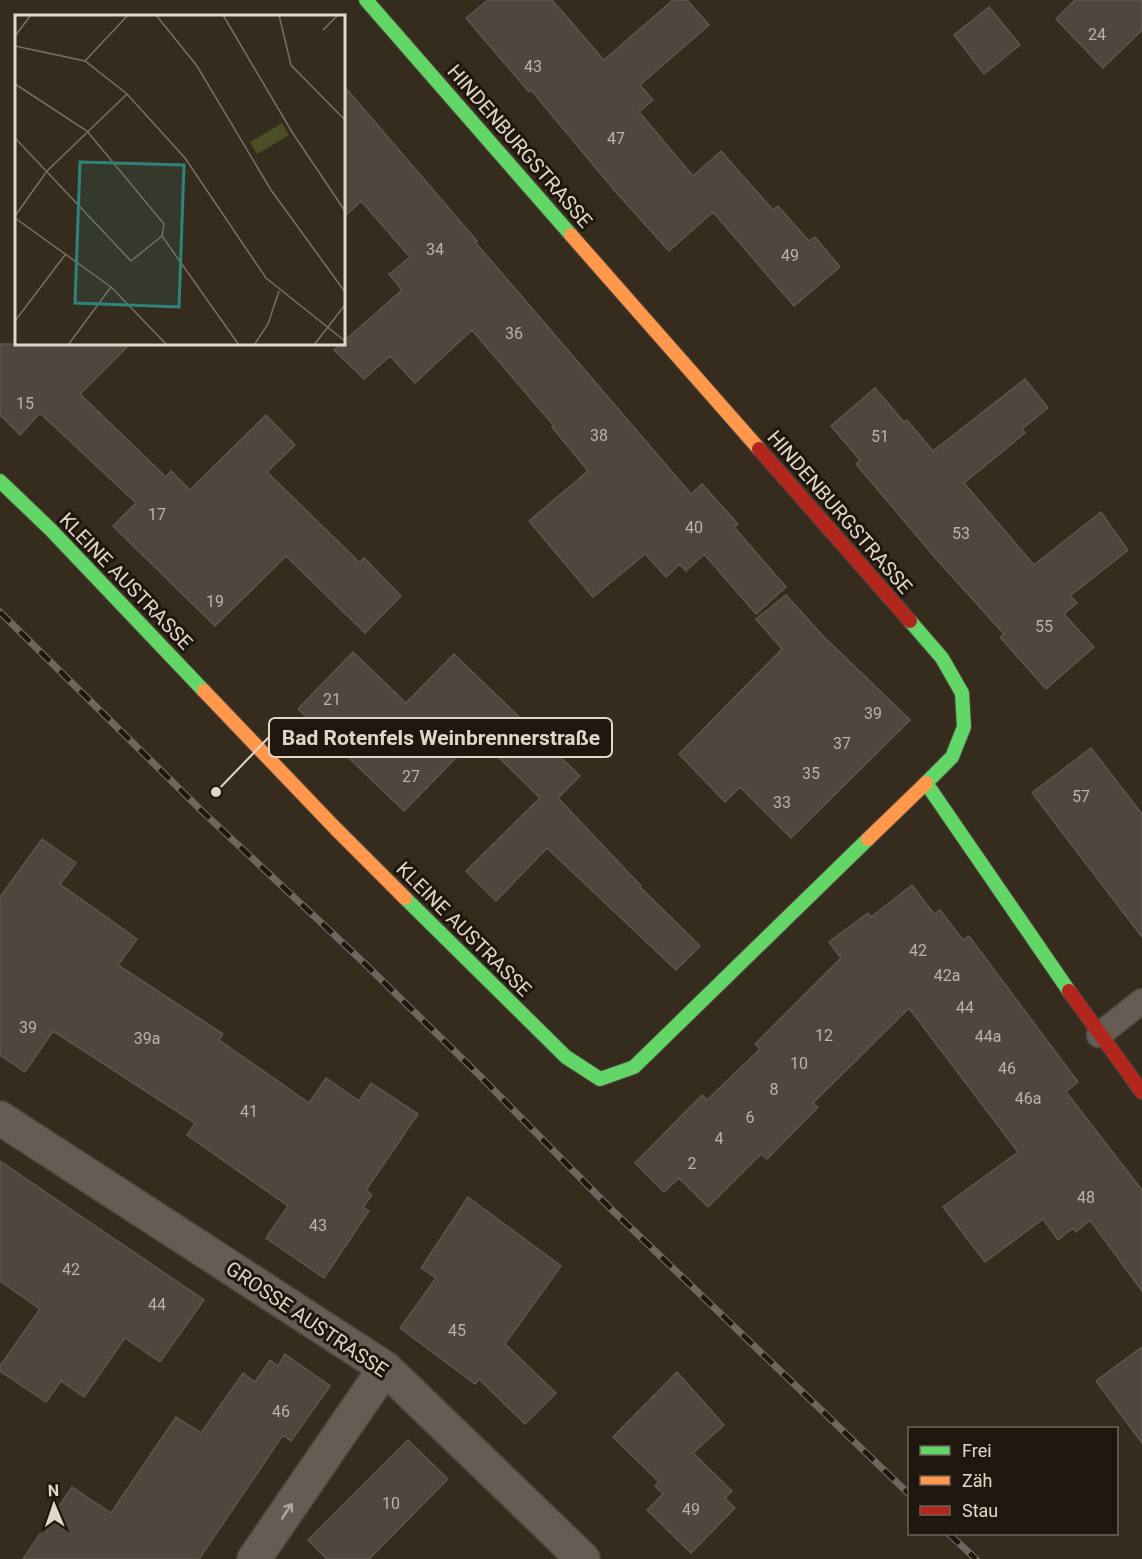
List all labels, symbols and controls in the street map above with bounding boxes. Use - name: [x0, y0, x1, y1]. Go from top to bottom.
- inset map: [15, 15, 345, 345]
- house number: 24: [1088, 25, 1106, 44]
- house number: 43: [524, 57, 542, 76]
- street label: HINDENBURGSTRASSE: [443, 59, 597, 233]
- house number: 47: [607, 129, 625, 148]
- house number: 34: [426, 240, 444, 259]
- house number: 49: [781, 246, 799, 265]
- house number: 36: [505, 324, 523, 343]
- house number: 15: [16, 394, 34, 413]
- street label: HINDENBURGSTRASSE: [763, 425, 917, 599]
- house number: 38: [590, 426, 608, 445]
- house number: 51: [871, 427, 889, 446]
- house number: 17: [148, 505, 166, 524]
- street label: KLEINE AUSTRASSE: [55, 508, 197, 654]
- house number: 40: [685, 518, 703, 537]
- house number: 53: [952, 524, 970, 543]
- house number: 19: [206, 592, 224, 611]
- house number: 55: [1035, 617, 1053, 636]
- house number: 21: [323, 690, 341, 709]
- house number: 39: [864, 704, 882, 723]
- callout: Bad Rotenfels Weinbrennerstraße: [269, 718, 612, 757]
- text: Bad Rotenfels Weinbrennerstraße: [282, 726, 600, 750]
- house number: 37: [833, 734, 851, 753]
- house number: 35: [802, 764, 820, 783]
- house number: 27: [402, 767, 420, 786]
- house number: 57: [1072, 787, 1090, 806]
- house number: 33: [773, 793, 791, 812]
- street label: KLEINE AUSTRASSE: [392, 857, 536, 1001]
- house number: 42: [909, 941, 927, 960]
- house number: 42a: [934, 966, 960, 985]
- house number: 44: [956, 998, 974, 1017]
- house number: 39: [19, 1018, 37, 1037]
- house number: 12: [815, 1026, 833, 1045]
- house number: 44a: [975, 1027, 1001, 1046]
- house number: 39a: [134, 1029, 160, 1048]
- house number: 10: [790, 1054, 808, 1073]
- house number: 46: [998, 1059, 1016, 1078]
- house number: 8: [770, 1080, 779, 1099]
- house number: 46a: [1015, 1089, 1041, 1108]
- house number: 41: [240, 1102, 258, 1121]
- house number: 6: [746, 1108, 755, 1127]
- house number: 4: [715, 1129, 724, 1148]
- house number: 2: [688, 1154, 697, 1173]
- house number: 48: [1077, 1188, 1095, 1207]
- house number: 43: [309, 1216, 327, 1235]
- street label: GROSSE AUSTRASSE: [222, 1256, 392, 1382]
- house number: 42: [62, 1260, 80, 1279]
- house number: 44: [148, 1295, 166, 1314]
- house number: 45: [448, 1321, 466, 1340]
- house number: 46: [272, 1402, 290, 1421]
- legend: [908, 1427, 1118, 1535]
- text: Frei: [962, 1440, 992, 1461]
- text: Zäh: [962, 1470, 993, 1491]
- north arrow: [24, 1475, 84, 1535]
- text: N: [48, 1481, 59, 1500]
- house number: 10: [382, 1494, 400, 1513]
- house number: 49: [682, 1500, 700, 1519]
- text: Stau: [962, 1500, 998, 1521]
- one-way arrow: [281, 1503, 293, 1519]

